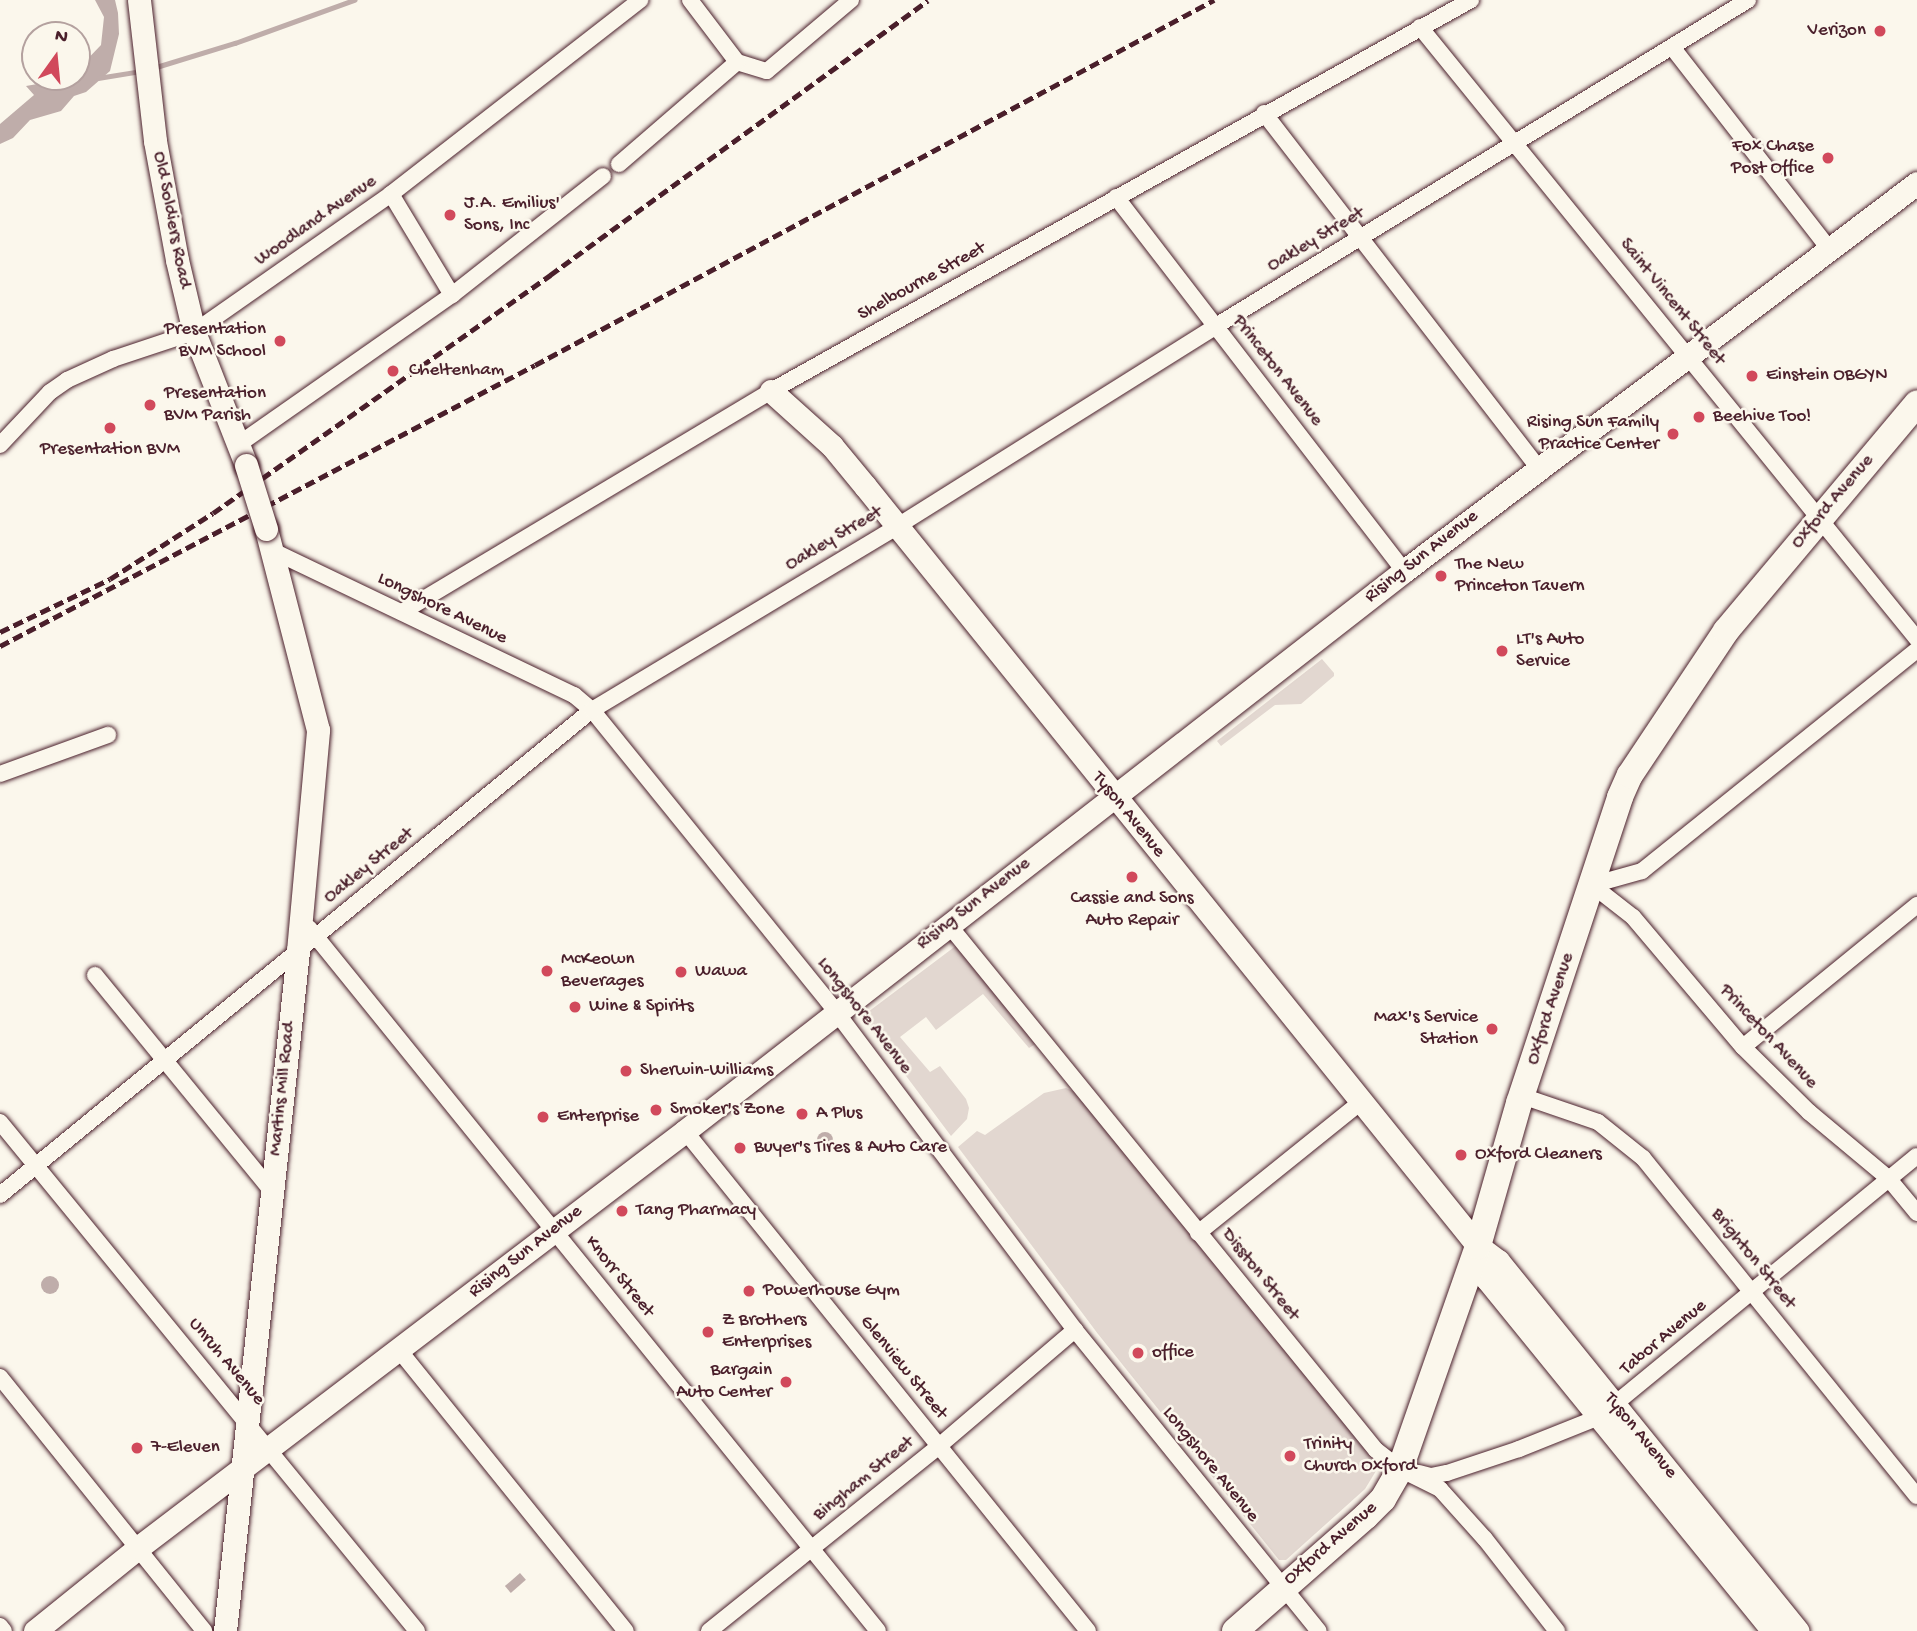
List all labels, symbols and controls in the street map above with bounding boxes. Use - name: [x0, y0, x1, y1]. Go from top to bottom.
- place label: Verizon: [1808, 20, 1866, 42]
- north arrow: [21, 21, 91, 91]
- marker: Verizon: [1872, 23, 1888, 39]
- text: N: [52, 24, 70, 50]
- place label: Fox Chase Post Office: [1731, 136, 1814, 180]
- street label: Old Soldiers Road: [147, 150, 195, 290]
- marker: Fox Chase Post Office: [1820, 150, 1836, 166]
- street label: Woodland Avenue: [251, 170, 381, 272]
- place label: J.A. Emilius' Sons, Inc: [464, 193, 560, 237]
- street label: Oakley Street: [1263, 202, 1369, 278]
- marker: J.A. Emilius' Sons, Inc: [442, 207, 458, 223]
- street label: Saint Vincent Street: [1614, 234, 1730, 370]
- street label: Shelbourne Street: [854, 237, 990, 327]
- street label: Princeton Avenue: [1226, 311, 1328, 431]
- place label: Presentation BVM School: [164, 319, 266, 363]
- marker: Presentation BVM School: [272, 333, 288, 349]
- place label: Cheltenham: [409, 360, 504, 382]
- marker: Cheltenham: [383, 361, 403, 381]
- place label: Einstein OBGYN: [1766, 365, 1888, 387]
- marker: Einstein OBGYN: [1744, 368, 1760, 384]
- place label: Presentation BVM Parish: [164, 383, 266, 427]
- marker: Presentation BVM Parish: [142, 397, 158, 413]
- place label: Beehive Too!: [1713, 406, 1811, 428]
- marker: Beehive Too!: [1691, 409, 1707, 425]
- place label: Rising Sun Family Practice Center: [1527, 412, 1659, 456]
- marker: Presentation BVM: [102, 420, 118, 436]
- marker: Rising Sun Family Practice Center: [1665, 426, 1681, 442]
- place label: Presentation BVM: [40, 439, 180, 461]
- street label: Oxford Avenue: [1787, 450, 1879, 554]
- street label: Oakley Street: [781, 501, 887, 577]
- street label: Rising Sun Avenue: [1361, 506, 1483, 608]
- place label: The New Princeton Tavern: [1455, 554, 1585, 598]
- street label: Longshore Avenue: [373, 568, 511, 650]
- marker: The New Princeton Tavern: [1433, 568, 1449, 584]
- place label: LT's Auto Service: [1516, 629, 1584, 673]
- marker: LT's Auto Service: [1494, 643, 1510, 659]
- street label: Tyson Avenue: [1086, 767, 1170, 863]
- street label: Oakley Street: [319, 823, 419, 909]
- street label: Rising Sun Avenue: [913, 853, 1035, 955]
- marker: Cassie and Sons Auto Repair: [1124, 869, 1140, 885]
- place label: Cassie and Sons Auto Repair: [1070, 888, 1194, 932]
- place label: McKeown Beverages: [561, 949, 644, 993]
- street label: Oxford Avenue: [1522, 950, 1580, 1068]
- street label: Longshore Avenue: [811, 953, 917, 1079]
- place label: Wawa: [695, 961, 747, 983]
- marker: McKeown Beverages: [539, 963, 555, 979]
- marker: Wawa: [673, 964, 689, 980]
- street label: Princeton Avenue: [1714, 980, 1822, 1094]
- place label: Wine & Spirits: [589, 996, 694, 1018]
- marker: Wine & Spirits: [567, 999, 583, 1015]
- place label: Max's Service Station: [1374, 1007, 1478, 1051]
- street label: Martins Mill Road: [265, 1021, 301, 1157]
- marker: Max's Service Station: [1484, 1021, 1500, 1037]
- place label: Sherwin-Williams: [640, 1060, 773, 1082]
- marker: Sherwin-Williams: [618, 1063, 634, 1079]
- place label: Smoker's Zone: [670, 1099, 784, 1121]
- marker: Smoker's Zone: [648, 1102, 664, 1118]
- place label: A Plus: [816, 1103, 862, 1125]
- place label: Enterprise: [557, 1106, 639, 1128]
- marker: A Plus: [794, 1106, 810, 1122]
- marker: Enterprise: [535, 1109, 551, 1125]
- place label: Buyer's Tires & Auto Care: [754, 1137, 947, 1159]
- marker: Buyer's Tires & Auto Care: [732, 1140, 748, 1156]
- place label: Oxford Cleaners: [1475, 1144, 1602, 1166]
- marker: Oxford Cleaners: [1453, 1147, 1469, 1163]
- place label: Tang Pharmacy: [636, 1200, 756, 1222]
- street label: Rising Sun Avenue: [465, 1201, 587, 1303]
- marker: Tang Pharmacy: [614, 1203, 630, 1219]
- street label: Brighton Street: [1705, 1204, 1801, 1314]
- street label: Disston Street: [1216, 1224, 1304, 1326]
- street label: Knorr Street: [579, 1232, 659, 1322]
- place label: Powerhouse Gym: [763, 1280, 900, 1302]
- marker: Powerhouse Gym: [741, 1283, 757, 1299]
- street label: Tabor Avenue: [1616, 1295, 1712, 1381]
- place label: Z Brothers Enterprises: [722, 1310, 811, 1354]
- street label: Glenview Street: [854, 1311, 952, 1425]
- street label: Unruh Avenue: [183, 1314, 269, 1410]
- marker: Z Brothers Enterprises: [700, 1324, 716, 1340]
- place label: office: [1152, 1342, 1194, 1364]
- marker: office: [1130, 1345, 1146, 1361]
- place label: Bargain Auto Center: [676, 1360, 772, 1404]
- marker: Bargain Auto Center: [778, 1374, 794, 1390]
- street label: Tyson Avenue: [1598, 1388, 1682, 1484]
- street label: Longshore Avenue: [1156, 1403, 1264, 1527]
- street label: Bingham Street: [809, 1431, 919, 1527]
- place label: Trinity Church Oxford: [1304, 1434, 1416, 1478]
- place label: 7-Eleven: [151, 1437, 220, 1459]
- marker: 7-Eleven: [129, 1440, 145, 1456]
- marker: Trinity Church Oxford: [1282, 1448, 1298, 1464]
- street label: Oxford Avenue: [1280, 1497, 1382, 1591]

